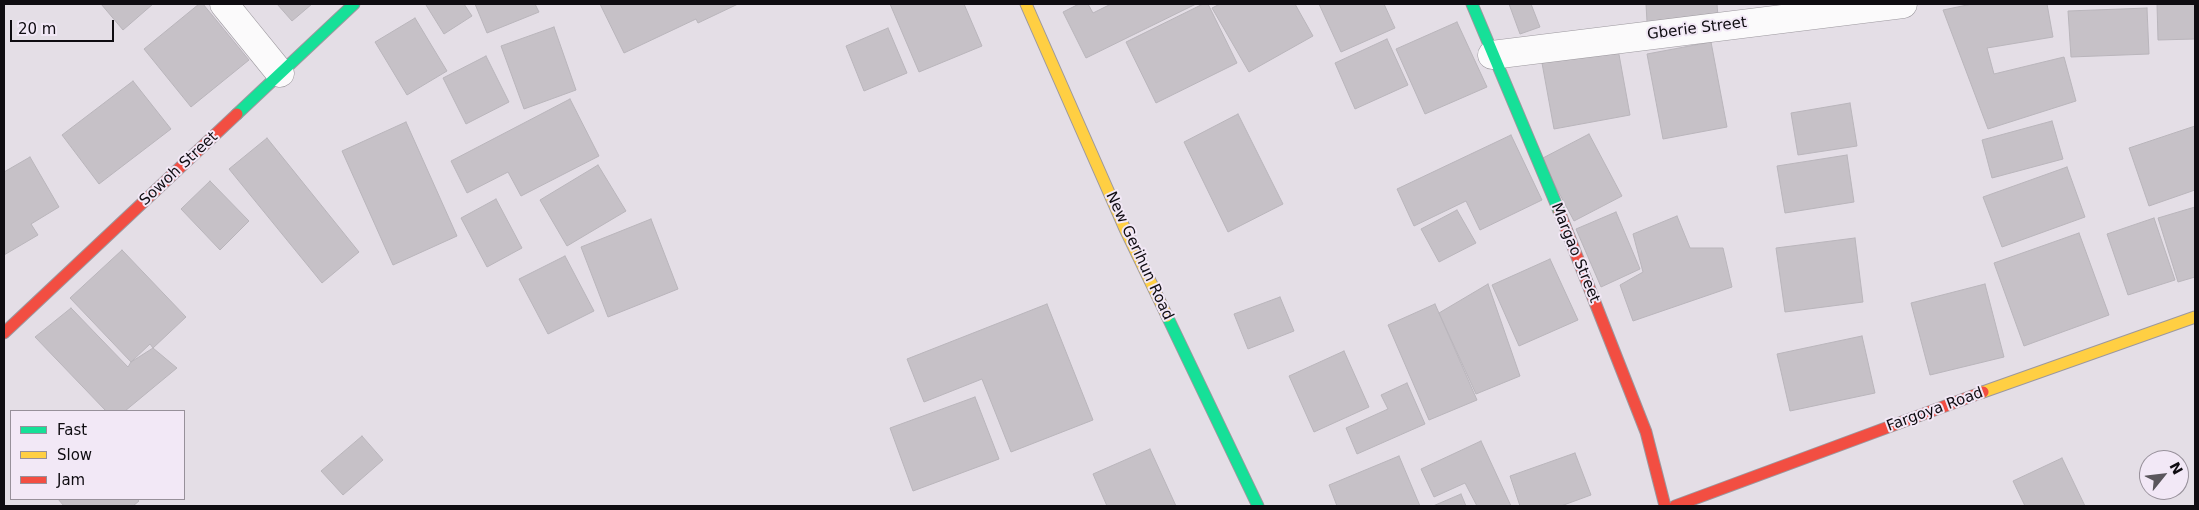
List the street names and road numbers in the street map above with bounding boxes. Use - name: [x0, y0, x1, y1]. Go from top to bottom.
- street label: Gberie Street: [1646, 14, 1748, 44]
- street label: Sowoh Street: [136, 128, 222, 210]
- street label: New Gerihun Road: [1101, 189, 1177, 323]
- street label: Margao Street: [1547, 200, 1603, 306]
- street label: Fargoya Road: [1884, 384, 1986, 436]

